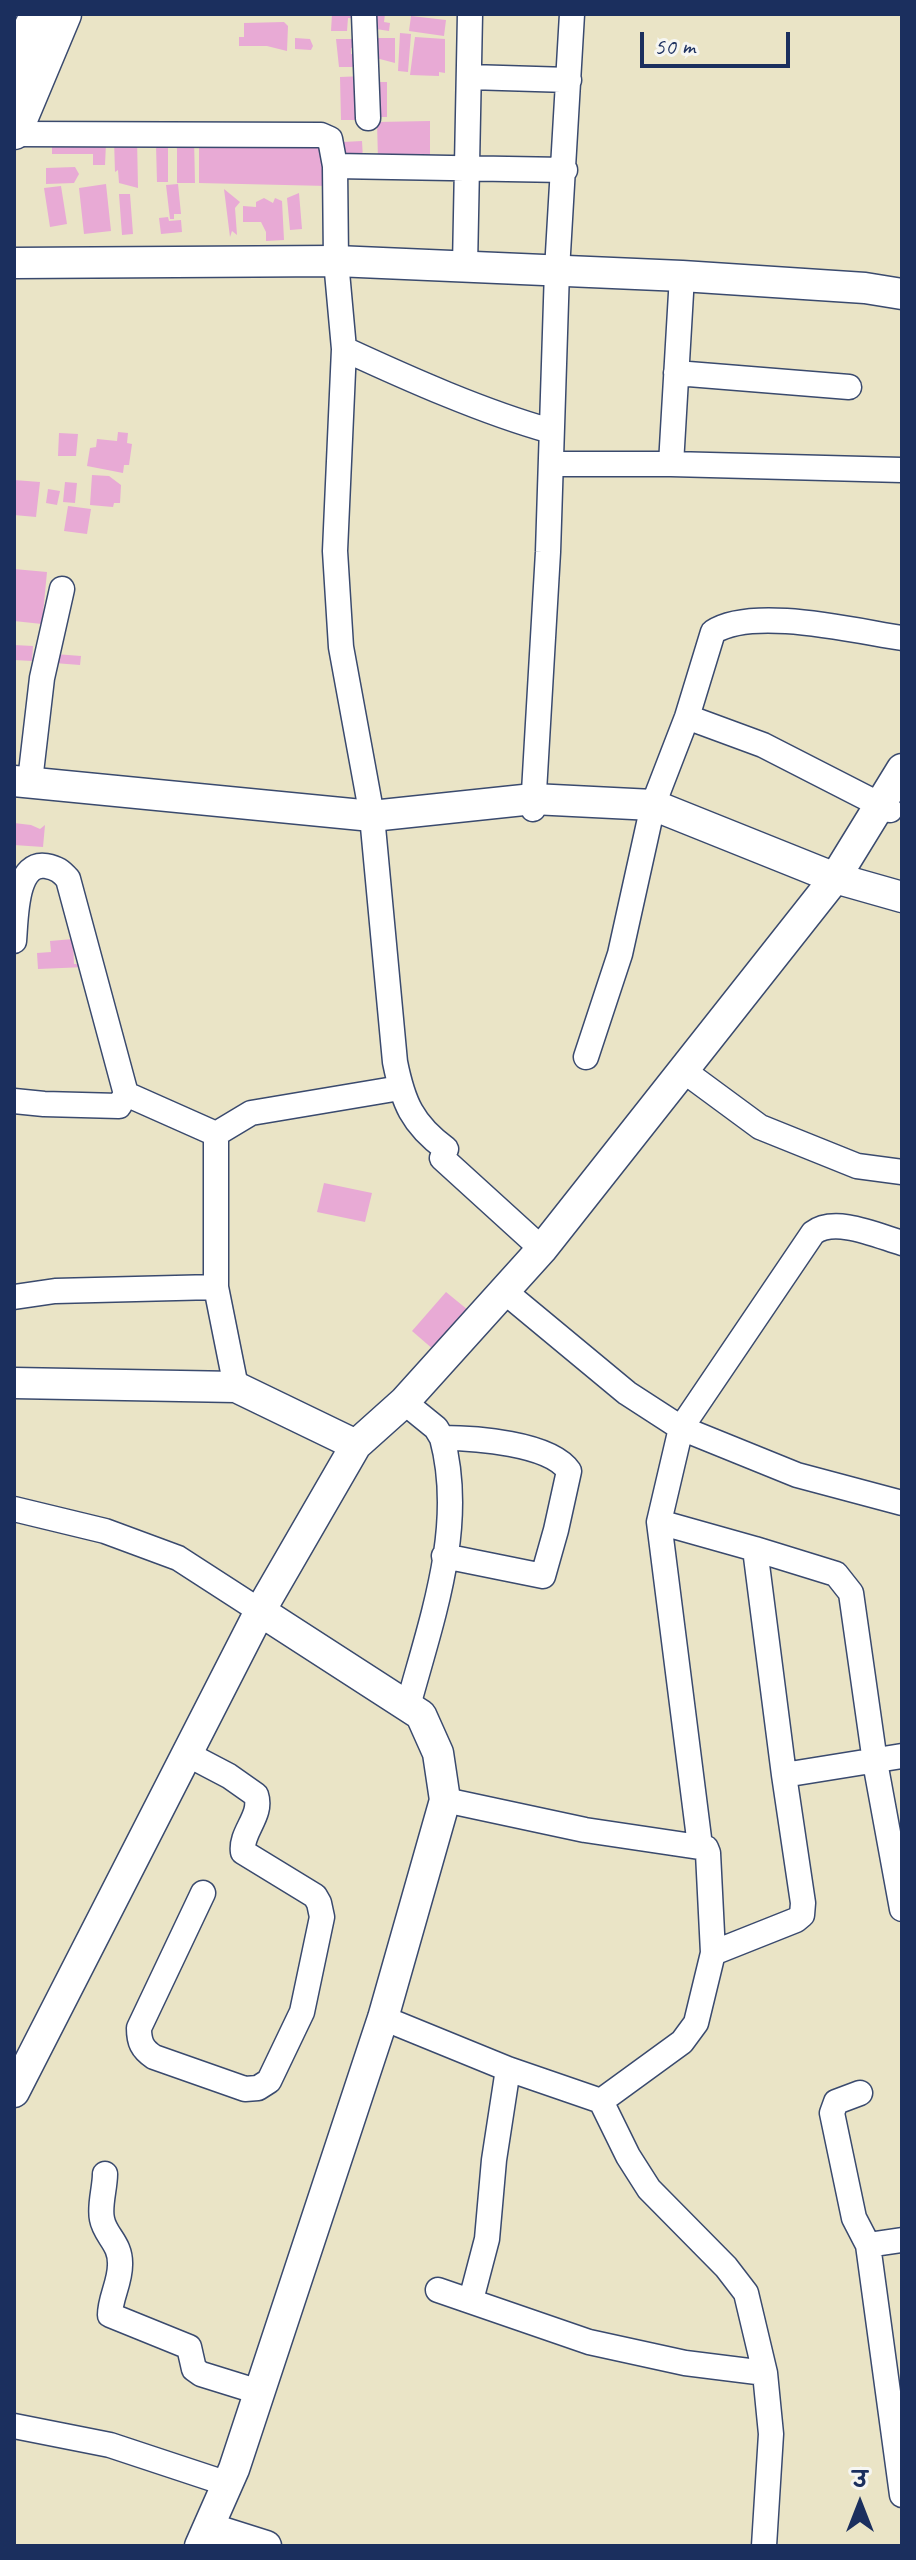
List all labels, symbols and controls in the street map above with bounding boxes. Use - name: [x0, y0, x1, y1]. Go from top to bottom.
- scale bar: [644, 16, 794, 66]
- text: 50 m: [654, 31, 695, 61]
- north arrow: [820, 2464, 900, 2544]
- text: उ: [853, 2466, 867, 2494]

